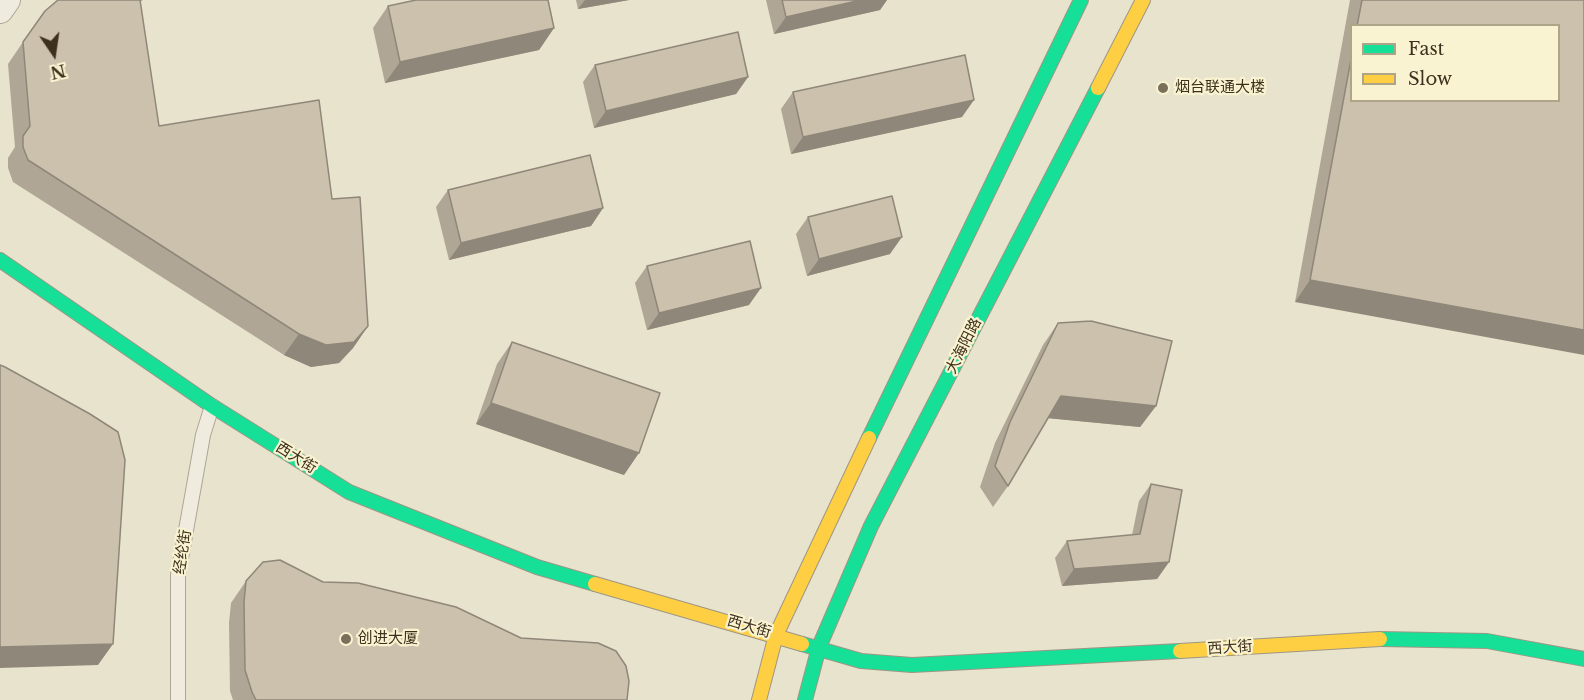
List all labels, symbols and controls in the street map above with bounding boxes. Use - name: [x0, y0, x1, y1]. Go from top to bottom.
- north arrow: [24, 24, 84, 84]
- legend: [1350, 24, 1560, 102]
- text: Fast: [1408, 38, 1444, 60]
- text: N: [48, 60, 68, 83]
- text: Slow: [1408, 68, 1452, 90]
- place label: 烟台联通大楼: [1175, 79, 1265, 97]
- marker: 烟台联通大楼: [1156, 81, 1170, 95]
- street label: 大海阳路: [942, 315, 986, 377]
- street label: 西大街: [272, 438, 320, 478]
- street label: 经纶街: [171, 528, 195, 576]
- street label: 西大街: [725, 612, 773, 642]
- place label: 创进大厦: [358, 630, 418, 648]
- marker: 创进大厦: [339, 632, 353, 646]
- street label: 西大街: [1207, 637, 1253, 659]

